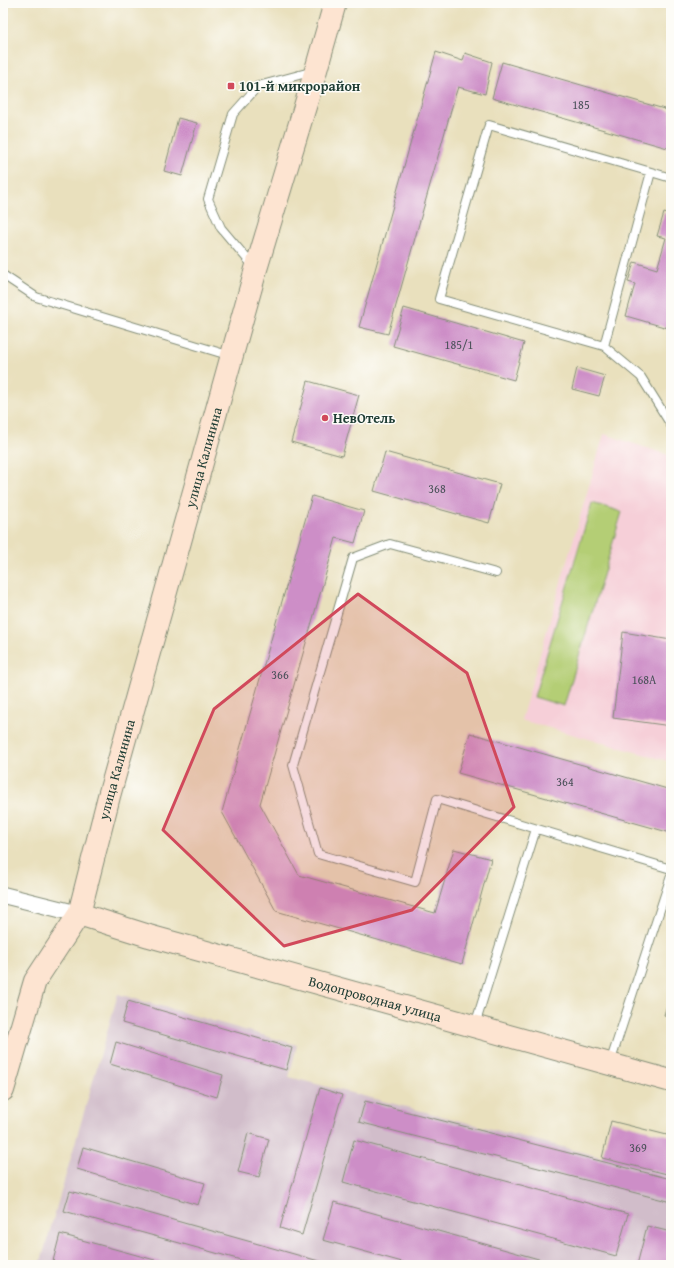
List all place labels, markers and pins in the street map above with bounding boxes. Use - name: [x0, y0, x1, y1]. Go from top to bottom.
- place label: 101-й микрорайон: [239, 76, 361, 96]
- marker: 101-й микрорайон: [226, 81, 236, 91]
- place label: НевОтель: [333, 408, 395, 428]
- marker: НевОтель: [320, 413, 330, 423]

